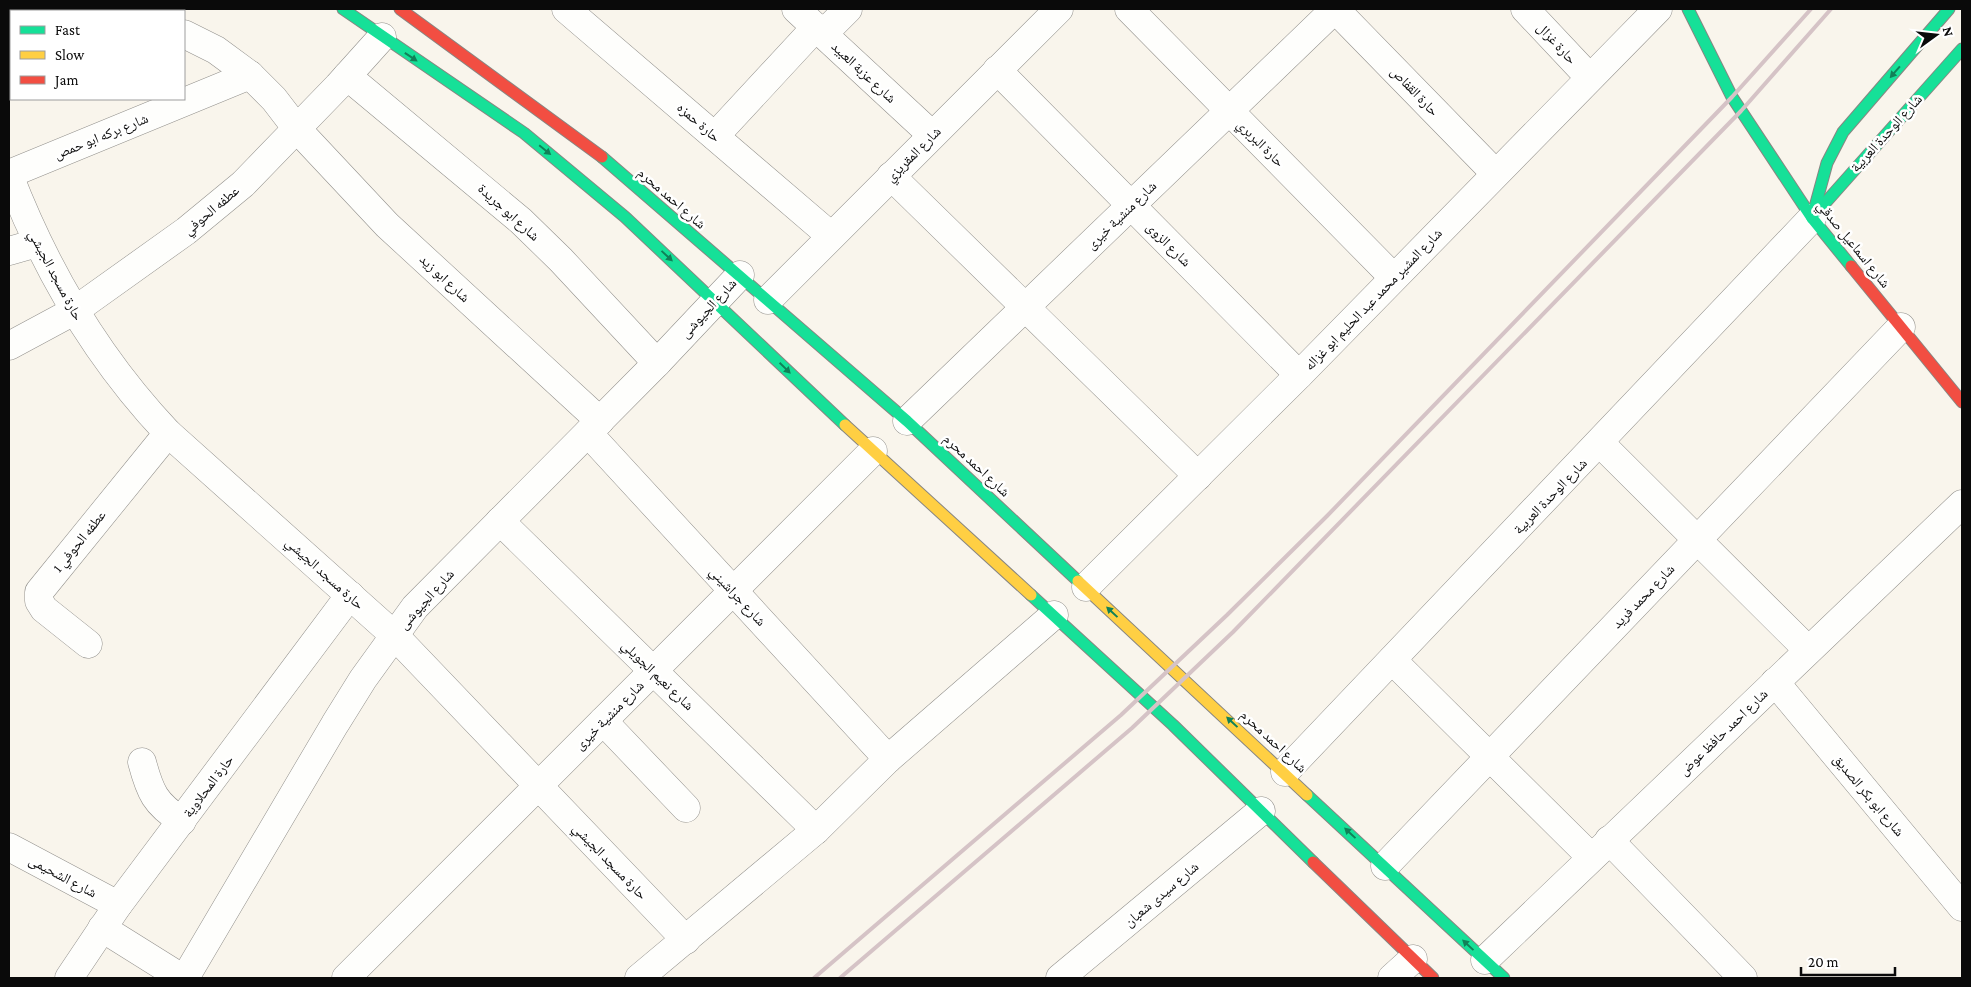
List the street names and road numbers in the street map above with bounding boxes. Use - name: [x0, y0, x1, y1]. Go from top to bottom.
- street label: حارة غزال: [1533, 19, 1580, 68]
- street label: شارع عزبة العبيد: [827, 38, 900, 107]
- street label: حارة القفاص: [1387, 63, 1442, 120]
- street label: شارع الوحدة العربية: [1847, 91, 1927, 176]
- street label: حارة حمزه: [673, 99, 724, 146]
- street label: شارع بركه ابو حمص: [52, 110, 151, 164]
- street label: حارة البربري: [1231, 116, 1288, 173]
- street label: شارع المقريزي: [882, 123, 946, 187]
- street label: شارع احمد محرم: [633, 164, 709, 233]
- street label: شارع منشية خيرى: [1083, 178, 1161, 254]
- street label: شارع ابو جريدة: [474, 180, 543, 245]
- street label: عطفه الحوفي: [180, 182, 244, 241]
- street label: شارع اسماعيل صدقي: [1811, 197, 1894, 293]
- street label: شارع الزوى: [1142, 218, 1195, 271]
- street label: شارع المشير محمد عبد الحليم ابو غزاله: [1301, 225, 1447, 375]
- street label: حارة مسجد الجيشي: [22, 227, 87, 325]
- street label: شارع ابو زيد: [415, 251, 473, 307]
- street label: شارع الجيوشى: [676, 275, 741, 342]
- street label: شارع احمد محرم: [939, 430, 1013, 501]
- street label: شارع الوحدة العربية: [1510, 455, 1592, 539]
- street label: عطفه الحوفي 1: [49, 507, 112, 577]
- street label: حارة مسجد الجيشي: [280, 534, 368, 615]
- street label: شارع محمد فريد: [1608, 561, 1679, 633]
- street label: شارع جراشيني: [704, 563, 769, 631]
- street label: شارع الجيوشى: [395, 566, 459, 634]
- street label: شارع نعيم الجويلي: [616, 637, 697, 716]
- street label: شارع منشية خيرى: [571, 677, 648, 754]
- street label: شارع احمد حافظ عوض: [1675, 686, 1772, 780]
- street label: شارع احمد محرم: [1236, 706, 1310, 777]
- street label: شارع ابو بكر الصديق: [1829, 751, 1908, 840]
- street label: حارة المحلاوية: [179, 752, 237, 821]
- street label: حارة مسجد الجيشي: [567, 819, 651, 905]
- street label: شارع الشحيمى: [25, 851, 100, 902]
- street label: شارع سيدى شعبان: [1121, 858, 1203, 931]

